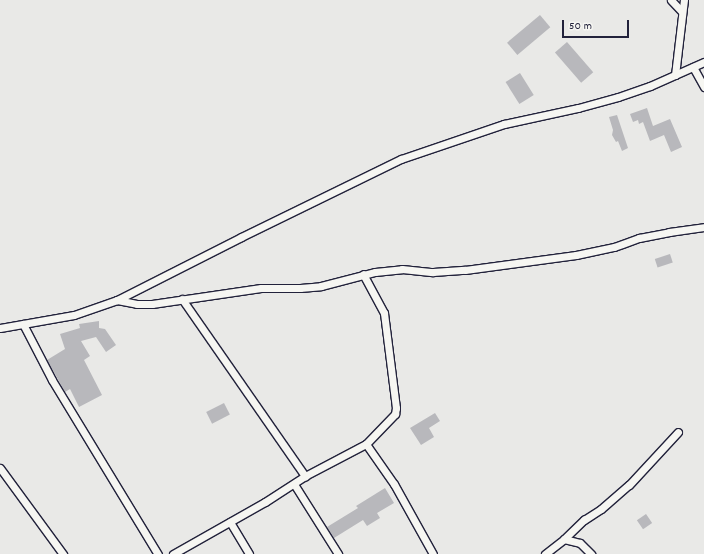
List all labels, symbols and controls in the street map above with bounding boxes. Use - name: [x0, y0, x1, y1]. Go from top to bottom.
- scale bar: [564, 12, 631, 38]
- text: 50 m: [569, 18, 592, 35]

